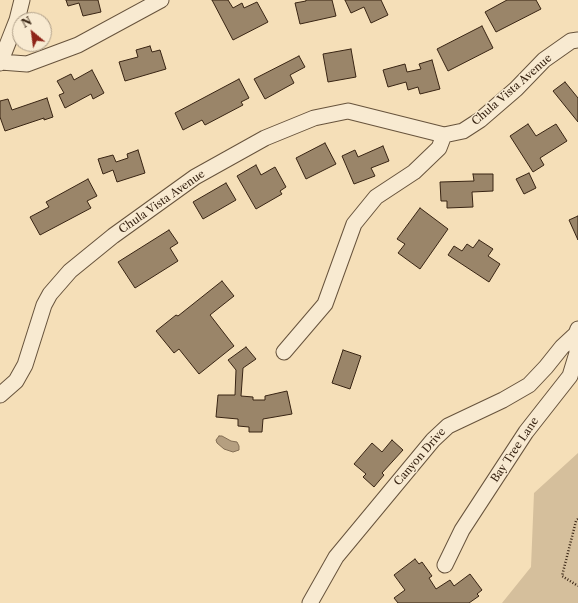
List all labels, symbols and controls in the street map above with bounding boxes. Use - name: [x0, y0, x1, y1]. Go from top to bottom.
- north arrow: [12, 12, 52, 52]
- text: N: [19, 14, 34, 31]
- street label: Chula Vista Avenue: [469, 52, 555, 128]
- street label: Chula Vista Avenue: [116, 167, 208, 237]
- street label: Bay Tree Lane: [488, 415, 542, 485]
- street label: Canyon Drive: [391, 426, 449, 488]

